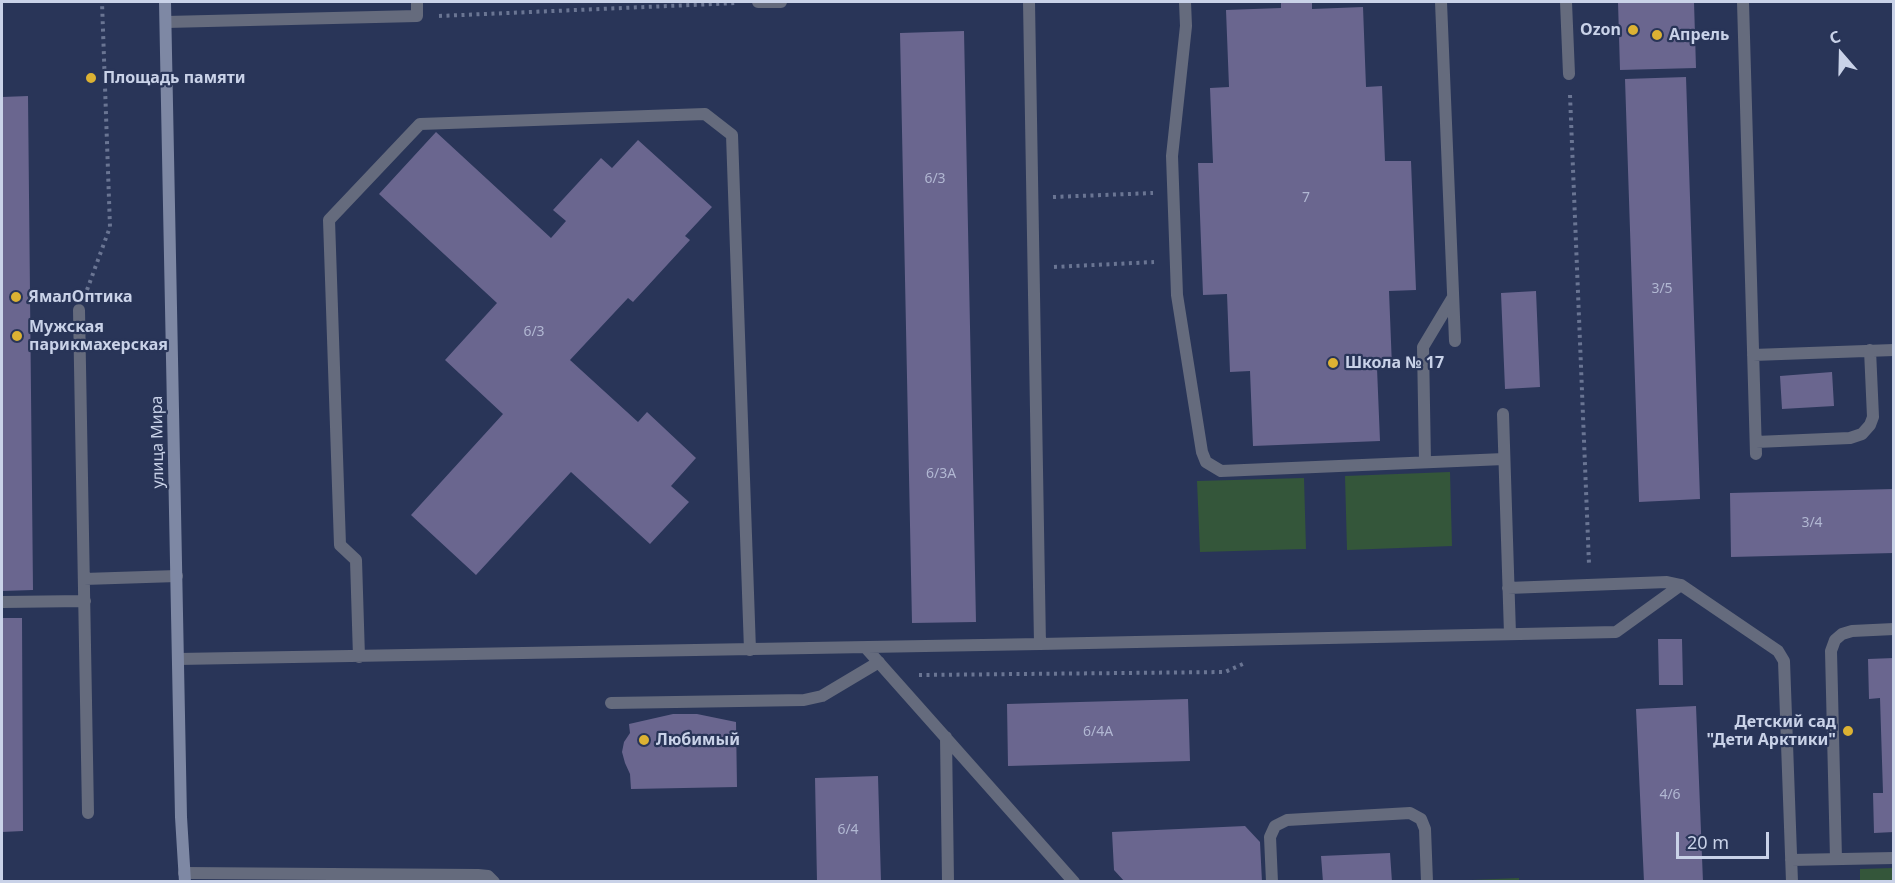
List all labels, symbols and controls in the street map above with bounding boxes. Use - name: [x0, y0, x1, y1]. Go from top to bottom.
- place label: Ozon: [1580, 20, 1621, 40]
- marker: Ozon: [1626, 23, 1640, 37]
- north arrow: [1811, 24, 1871, 84]
- place label: Апрель: [1669, 25, 1729, 45]
- text: С: [1826, 25, 1843, 49]
- marker: Апрель: [1650, 28, 1664, 42]
- place label: Площадь памяти: [103, 68, 246, 88]
- marker: Площадь памяти: [84, 71, 98, 85]
- house number: 6/3: [924, 171, 946, 187]
- house number: 7: [1302, 190, 1310, 206]
- house number: 3/5: [1651, 281, 1673, 297]
- place label: ЯмалОптика: [28, 287, 133, 307]
- marker: ЯмалОптика: [9, 290, 23, 304]
- place label: Мужская парикмахерская: [29, 317, 168, 355]
- house number: 6/3: [523, 324, 545, 340]
- marker: Мужская парикмахерская: [10, 329, 24, 343]
- place label: Школа № 17: [1345, 353, 1444, 373]
- marker: Школа № 17: [1326, 356, 1340, 370]
- street label: улица Мира: [148, 396, 168, 488]
- house number: 6/3А: [926, 466, 956, 482]
- house number: 3/4: [1801, 515, 1823, 531]
- place label: Детский сад "Дети Арктики": [1706, 712, 1836, 750]
- house number: 6/4А: [1083, 724, 1113, 740]
- marker: Детский сад "Дети Арктики": [1841, 724, 1855, 738]
- place label: Любимый: [656, 730, 740, 750]
- marker: Любимый: [637, 733, 651, 747]
- house number: 4/6: [1659, 787, 1681, 803]
- scale bar: [1679, 820, 1772, 858]
- house number: 6/4: [837, 822, 859, 838]
- text: 20 m: [1687, 830, 1729, 854]

